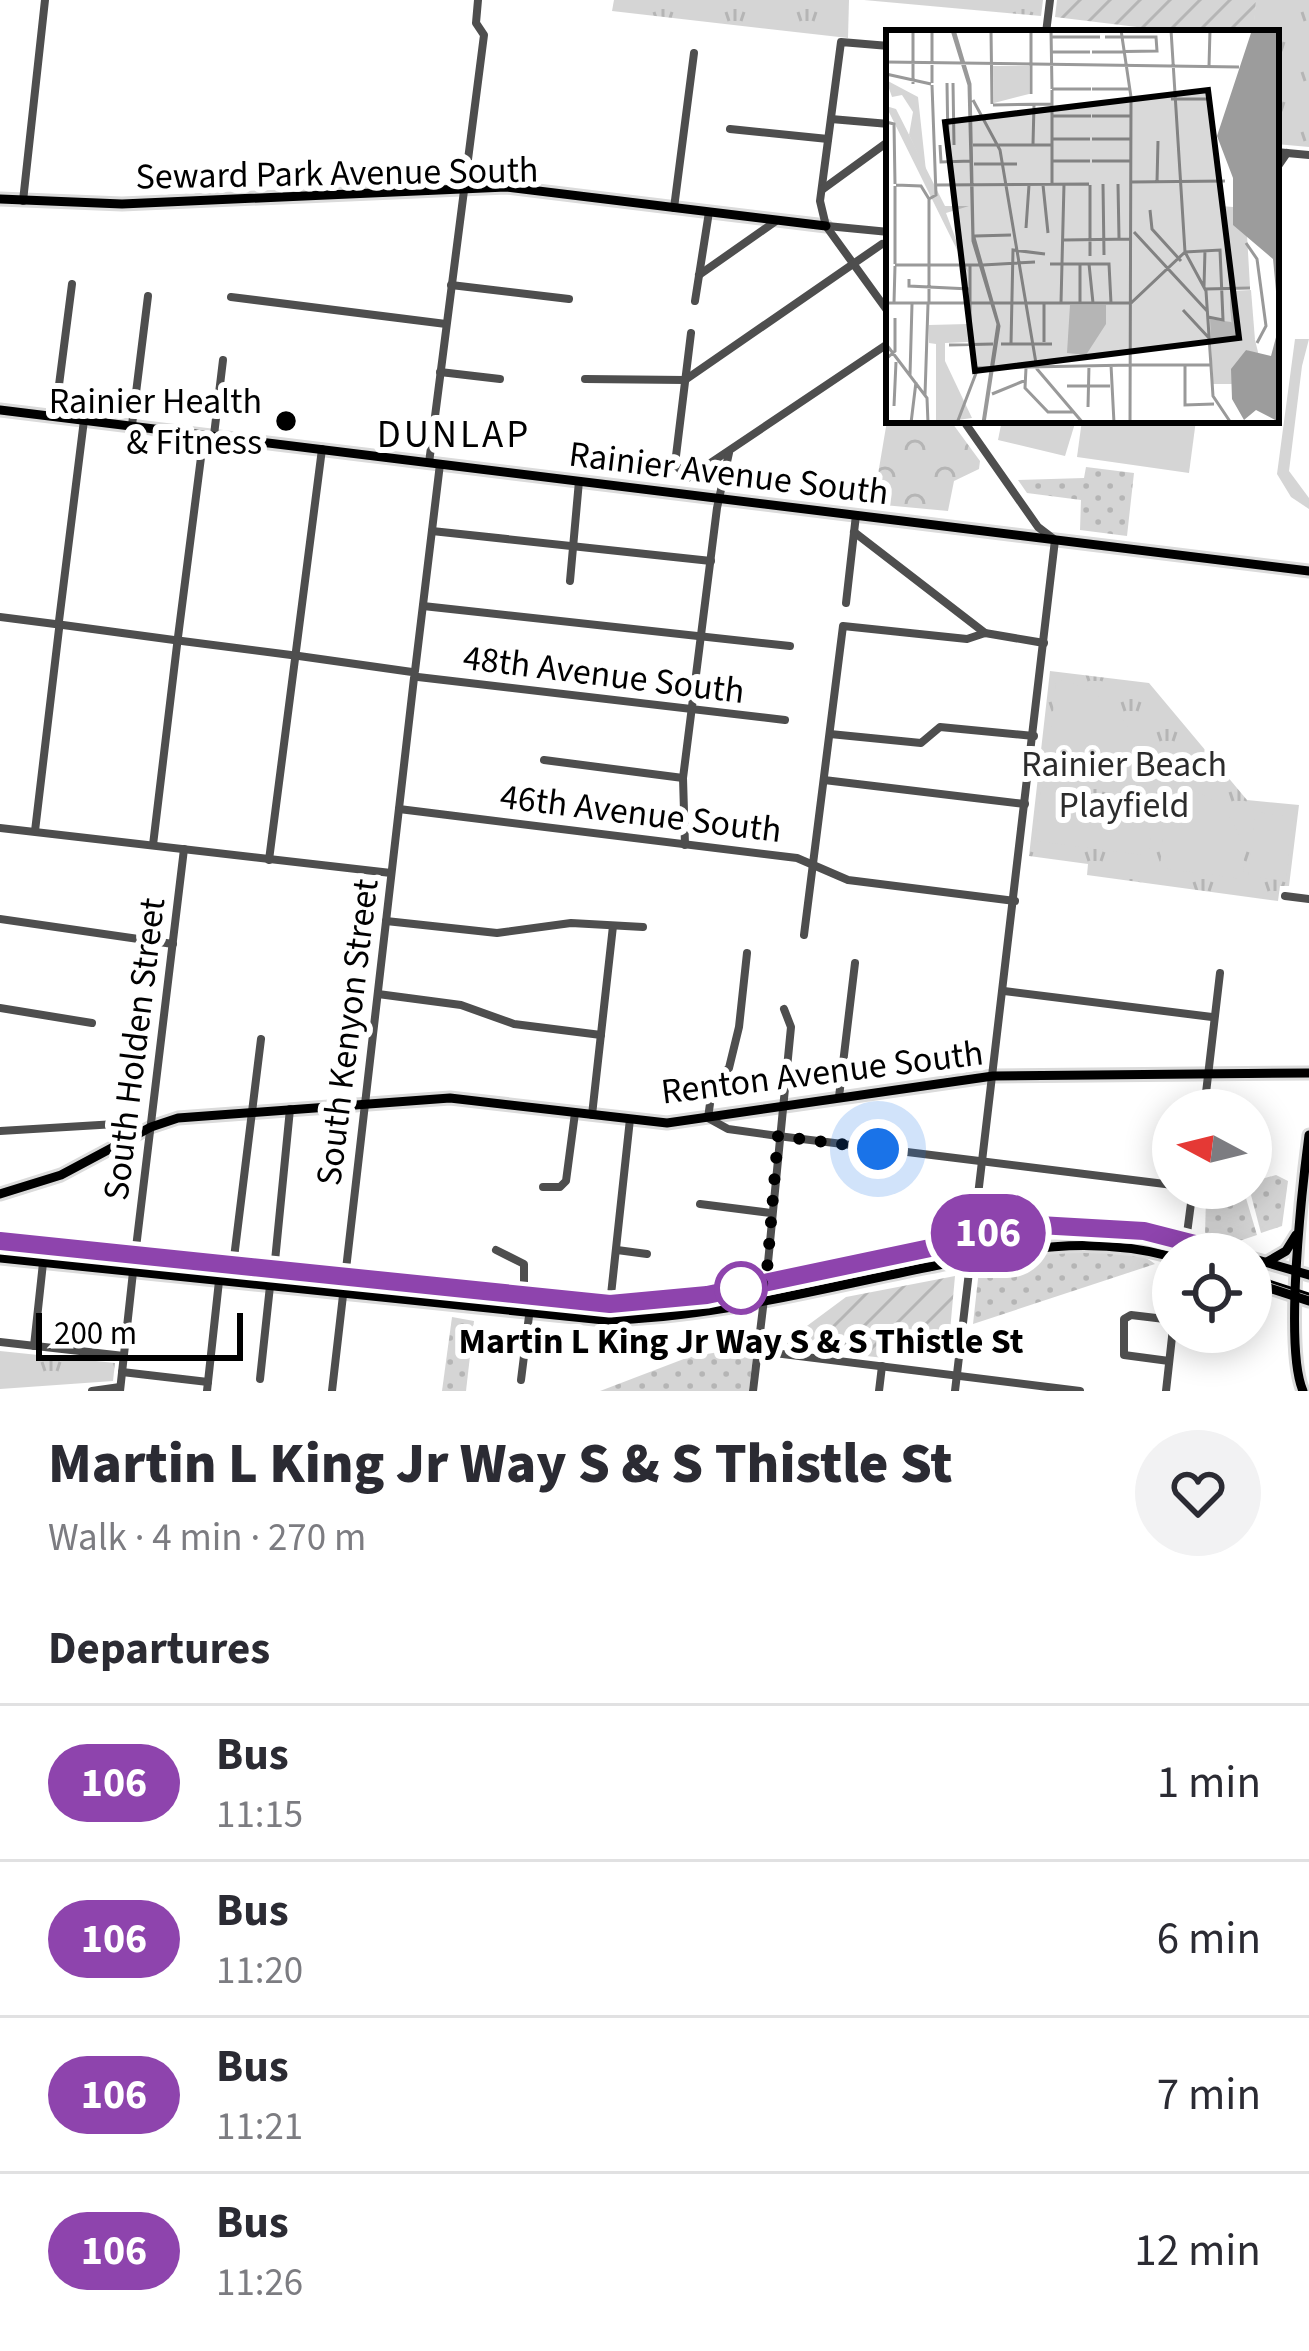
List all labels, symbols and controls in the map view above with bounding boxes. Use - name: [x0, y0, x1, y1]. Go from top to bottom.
- inset map: [886, 30, 1279, 423]
- street label: Seward Park Avenue South: [135, 144, 539, 203]
- place label: Rainier Health & Fitness: [49, 376, 262, 468]
- district label: DUNLAP: [377, 407, 531, 463]
- marker: Rainier Health & Fitness: [273, 408, 299, 434]
- street label: Rainier Avenue South: [566, 429, 892, 518]
- street label: 48th Avenue South: [460, 632, 747, 717]
- park label: Rainier Beach Playfield: [1021, 739, 1227, 831]
- street label: 46th Avenue South: [497, 771, 784, 856]
- street label: South Kenyon Street: [303, 876, 392, 1188]
- street label: South Holden Street: [91, 895, 178, 1203]
- street label: Renton Avenue South: [658, 1027, 986, 1118]
- north arrow: [1152, 1089, 1272, 1209]
- map controls: [1152, 1089, 1272, 1353]
- your location: [848, 1119, 908, 1179]
- line badge: 106: [919, 1194, 1057, 1272]
- text: 106: [955, 1203, 1021, 1263]
- button: locate: [1152, 1233, 1272, 1353]
- marker: Martin L King Jr Way S & S Thistle St: [716, 1263, 766, 1313]
- scale bar: [36, 1307, 243, 1360]
- text: 200 m: [54, 1310, 137, 1357]
- place label: Martin L King Jr Way S & S Thistle St: [459, 1316, 1024, 1367]
- text: Martin L King Jr Way S & S Thistle St: [48, 1424, 953, 1505]
- button: heart: [1135, 1430, 1261, 1556]
- text: Walk · 4 min · 270 m: [48, 1510, 366, 1566]
- text: Departures: [48, 1617, 270, 1681]
- text: Bus: [216, 1723, 289, 1787]
- text: 1 min: [1157, 1751, 1261, 1815]
- text: 106: [81, 1753, 147, 1813]
- text: 11:15: [216, 1787, 303, 1843]
- text: Bus: [216, 1879, 289, 1943]
- text: 6 min: [1157, 1907, 1261, 1971]
- text: 106: [81, 1909, 147, 1969]
- text: 11:20: [216, 1943, 303, 1999]
- text: Bus: [216, 2035, 289, 2099]
- text: 7 min: [1157, 2063, 1261, 2127]
- text: 106: [81, 2065, 147, 2125]
- text: 11:21: [216, 2099, 303, 2155]
- text: Bus: [216, 2191, 289, 2255]
- text: 12 min: [1134, 2219, 1261, 2283]
- text: 106: [81, 2221, 147, 2281]
- text: 11:26: [216, 2255, 303, 2311]

